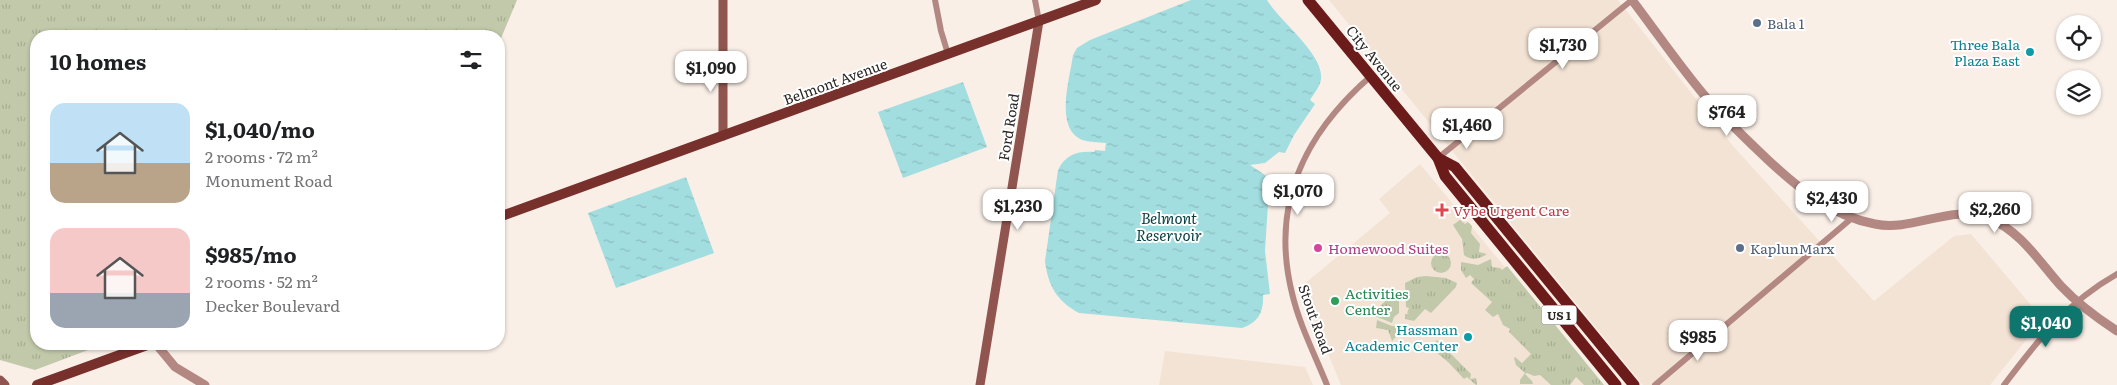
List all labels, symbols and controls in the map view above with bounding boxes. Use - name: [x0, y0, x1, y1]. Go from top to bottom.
- place label: Bala 1: [1767, 13, 1805, 33]
- map controls: [2056, 15, 2101, 115]
- button: locate: [2056, 15, 2101, 60]
- marker: Bala 1: [1751, 17, 1763, 29]
- street label: City Avenue: [1342, 21, 1408, 95]
- pin: $1,730: [1522, 28, 1604, 70]
- text: $1,730: [1539, 32, 1587, 56]
- place label: Three Bala Plaza East: [1950, 34, 2020, 70]
- text: 10 homes: [50, 45, 146, 76]
- icon: filters: [457, 46, 485, 74]
- marker: Three Bala Plaza East: [2024, 46, 2036, 58]
- pin: $1,090: [670, 51, 752, 93]
- street label: Belmont Avenue: [780, 53, 890, 109]
- text: $1,090: [686, 55, 736, 79]
- button: layers: [2056, 70, 2101, 115]
- street label: Ford Road: [993, 91, 1023, 162]
- pin: $764: [1697, 94, 1757, 137]
- text: $764: [1708, 99, 1746, 123]
- pin: $1,460: [1426, 108, 1508, 150]
- text: $1,460: [1442, 112, 1492, 136]
- text: $1,040/mo: [205, 113, 315, 144]
- icon: home: [90, 123, 150, 183]
- text: 2 rooms · 72 m²: [205, 144, 318, 168]
- text: Monument Road: [205, 168, 332, 192]
- pin: $1,070: [1257, 174, 1339, 216]
- text: $1,070: [1273, 178, 1323, 202]
- pin: $2,430: [1791, 180, 1873, 223]
- text: $2,430: [1806, 185, 1858, 209]
- pin: $1,230: [977, 188, 1059, 231]
- pin: $2,260: [1954, 192, 2036, 234]
- text: $1,230: [994, 193, 1042, 217]
- text: $2,260: [1969, 196, 2021, 220]
- place label: Vybe Urgent Care: [1453, 200, 1569, 220]
- marker: Vybe Urgent Care: [1435, 203, 1449, 217]
- water label: Belmont Reservoir: [1136, 206, 1202, 246]
- text: $985/mo: [205, 238, 297, 269]
- place label: Homewood Suites: [1328, 238, 1448, 258]
- place label: KaplunMarx: [1750, 238, 1835, 258]
- marker: Homewood Suites: [1312, 242, 1324, 254]
- marker: KaplunMarx: [1734, 242, 1746, 254]
- icon: home: [90, 248, 150, 308]
- text: 2 rooms · 52 m²: [205, 269, 318, 293]
- street label: Stout Road: [1294, 281, 1338, 357]
- place label: Activities Center: [1345, 283, 1408, 319]
- text: Decker Boulevard: [205, 293, 340, 317]
- marker: Activities Center: [1329, 295, 1341, 307]
- road number: US 1: [1542, 306, 1576, 324]
- pin: $1,040: [2005, 306, 2087, 348]
- text: $1,040: [2021, 310, 2071, 334]
- place label: Hassman Academic Center: [1345, 319, 1458, 355]
- pin: $985: [1668, 320, 1728, 362]
- text: $985: [1680, 324, 1716, 348]
- marker: Hassman Academic Center: [1462, 331, 1474, 343]

